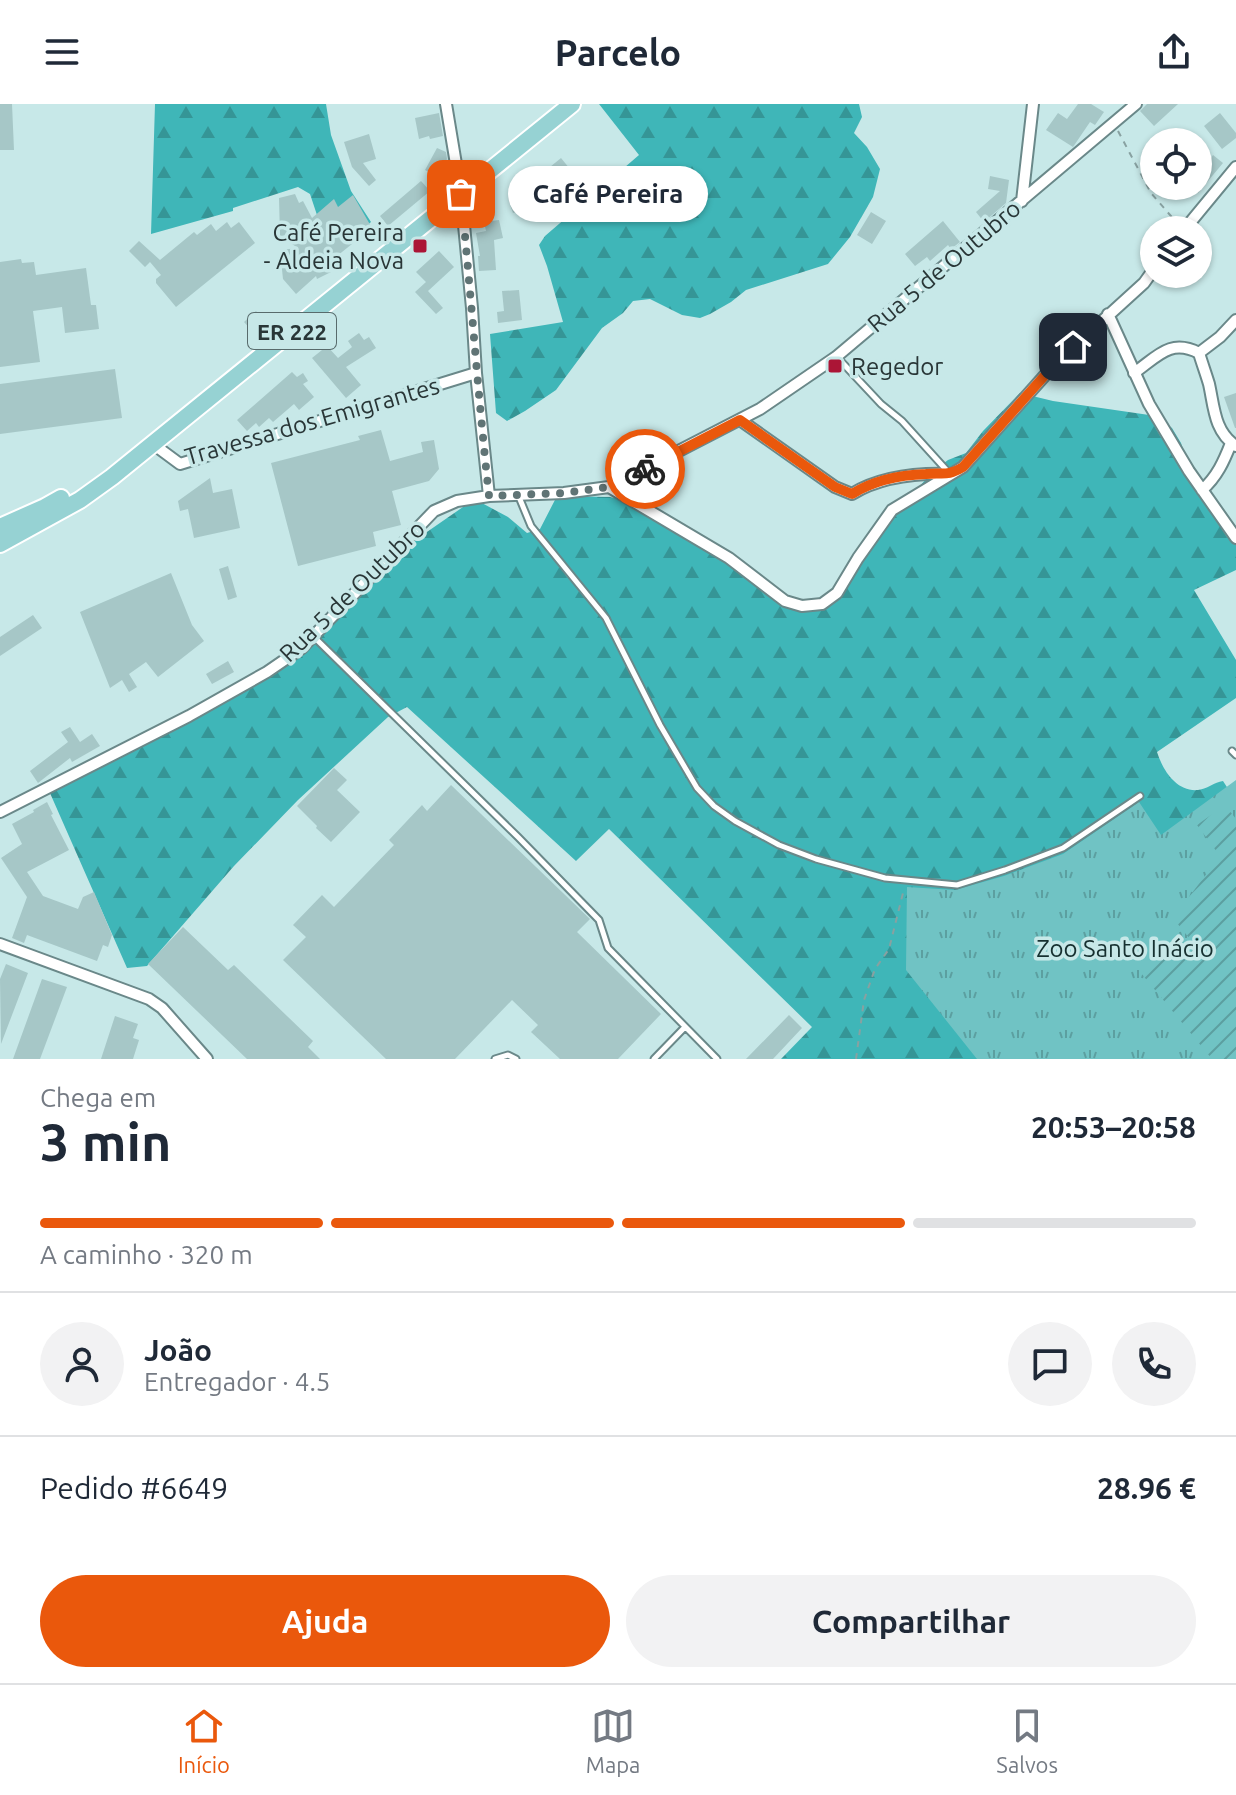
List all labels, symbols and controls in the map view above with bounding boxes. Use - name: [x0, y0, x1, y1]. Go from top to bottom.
- icon: menu: [40, 30, 84, 74]
- icon: share: [1152, 30, 1196, 74]
- text: Parcelo: [555, 32, 681, 73]
- map controls: [1140, 128, 1212, 288]
- button: locate: [1140, 128, 1212, 200]
- pin: [427, 160, 495, 228]
- callout: Café Pereira: [509, 166, 709, 222]
- icon: bag: [439, 172, 483, 216]
- text: Café Pereira: [533, 179, 683, 208]
- street label: Rua 5 de Outubro: [862, 194, 1026, 338]
- button: layers: [1140, 216, 1212, 288]
- place label: Café Pereira - Aldeia Nova: [264, 219, 404, 274]
- marker: Café Pereira - Aldeia Nova: [411, 237, 429, 255]
- road number: ER 222: [248, 313, 336, 349]
- pin: [1039, 313, 1107, 381]
- icon: home: [1051, 325, 1095, 369]
- place label: Regedor: [851, 353, 943, 380]
- marker: Regedor: [826, 357, 844, 375]
- street label: Travessa dos Emigrantes: [182, 372, 442, 470]
- courier: [605, 429, 685, 509]
- icon: bike: [623, 447, 667, 491]
- street label: Rua 5 de Outubro: [274, 515, 430, 667]
- park label: Zoo Santo Inácio: [1036, 935, 1214, 962]
- text: Chega em: [40, 1083, 156, 1112]
- text: 20:53–20:58: [1031, 1110, 1196, 1144]
- text: 3 min: [40, 1113, 171, 1171]
- text: A caminho · 320 m: [40, 1240, 253, 1269]
- button: person: [40, 1322, 124, 1406]
- button: chat: [1008, 1322, 1092, 1406]
- button: phone: [1112, 1322, 1196, 1406]
- text: João: [144, 1333, 212, 1367]
- text: Entregador · 4.5: [144, 1367, 330, 1396]
- text: Pedido #6649: [40, 1471, 228, 1505]
- text: 28.96 €: [1097, 1471, 1196, 1505]
- button: Ajuda: [40, 1575, 610, 1667]
- button: Compartilhar: [626, 1575, 1196, 1667]
- tab: Início: [178, 1704, 230, 1777]
- tab: Mapa: [586, 1704, 640, 1777]
- tab: Salvos: [996, 1704, 1058, 1777]

